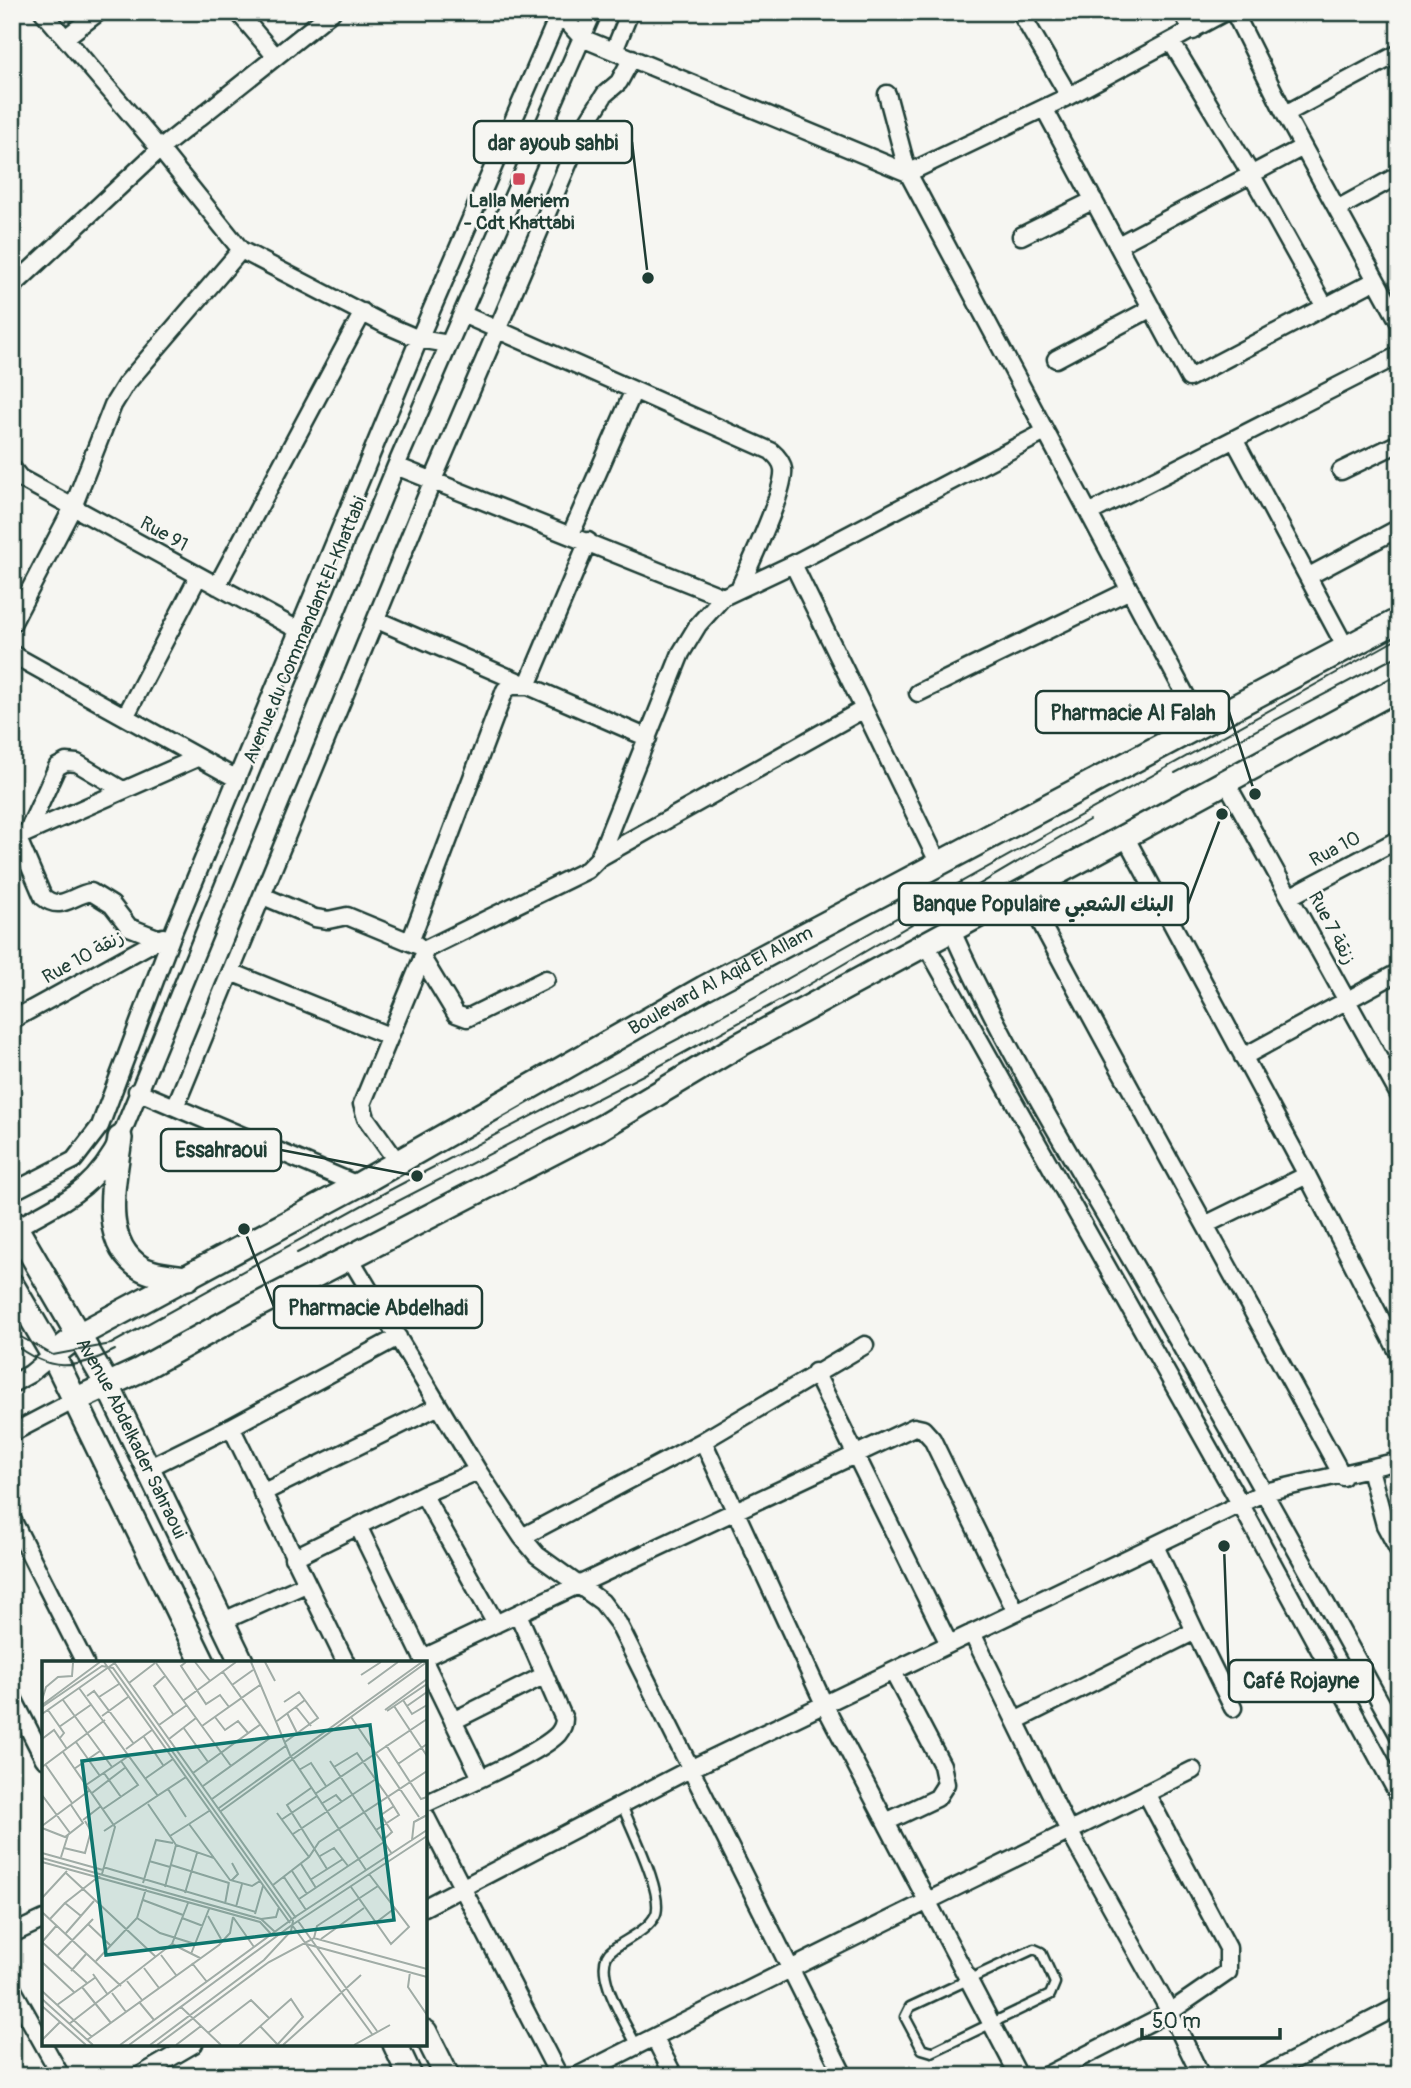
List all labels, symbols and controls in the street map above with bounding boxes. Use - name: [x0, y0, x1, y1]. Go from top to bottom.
- callout: dar ayoub sahbi: [474, 121, 632, 163]
- text: dar ayoub sahbi: [488, 130, 619, 157]
- marker: Lalla Meriem - Cdt Khattabi: [511, 171, 527, 187]
- place label: Lalla Meriem - Cdt Khattabi: [464, 189, 575, 235]
- street label: Avenue du Commandant El-Khattabi: [238, 493, 372, 767]
- street label: Rue 91: [136, 511, 192, 557]
- callout: Pharmacie Al Falah: [1036, 691, 1229, 733]
- text: Pharmacie Al Falah: [1050, 700, 1216, 727]
- street label: Rua 10: [1306, 826, 1364, 872]
- callout: Banque Populaire البنك الشعبي: [899, 883, 1188, 925]
- street label: Rue 7 زنقة: [1303, 887, 1361, 969]
- text: Banque Populaire البنك الشعبي: [912, 891, 1174, 923]
- street label: Boulevard Al Aqid El Allam: [624, 921, 817, 1040]
- street label: Rue 10 زنقة: [38, 925, 128, 989]
- callout: Essahraoui: [161, 1129, 281, 1171]
- text: Essahraoui: [175, 1137, 267, 1164]
- callout: Pharmacie Abdelhadi: [274, 1286, 482, 1328]
- text: Pharmacie Abdelhadi: [288, 1295, 468, 1322]
- street label: Avenue Abdelkader Sahraoui: [71, 1333, 192, 1543]
- callout: Café Rojayne: [1229, 1660, 1373, 1702]
- inset map: [42, 1661, 427, 2046]
- text: Café Rojayne: [1243, 1668, 1360, 1695]
- scale bar: [1142, 1997, 1280, 2041]
- text: 50 m: [1152, 2008, 1201, 2035]

